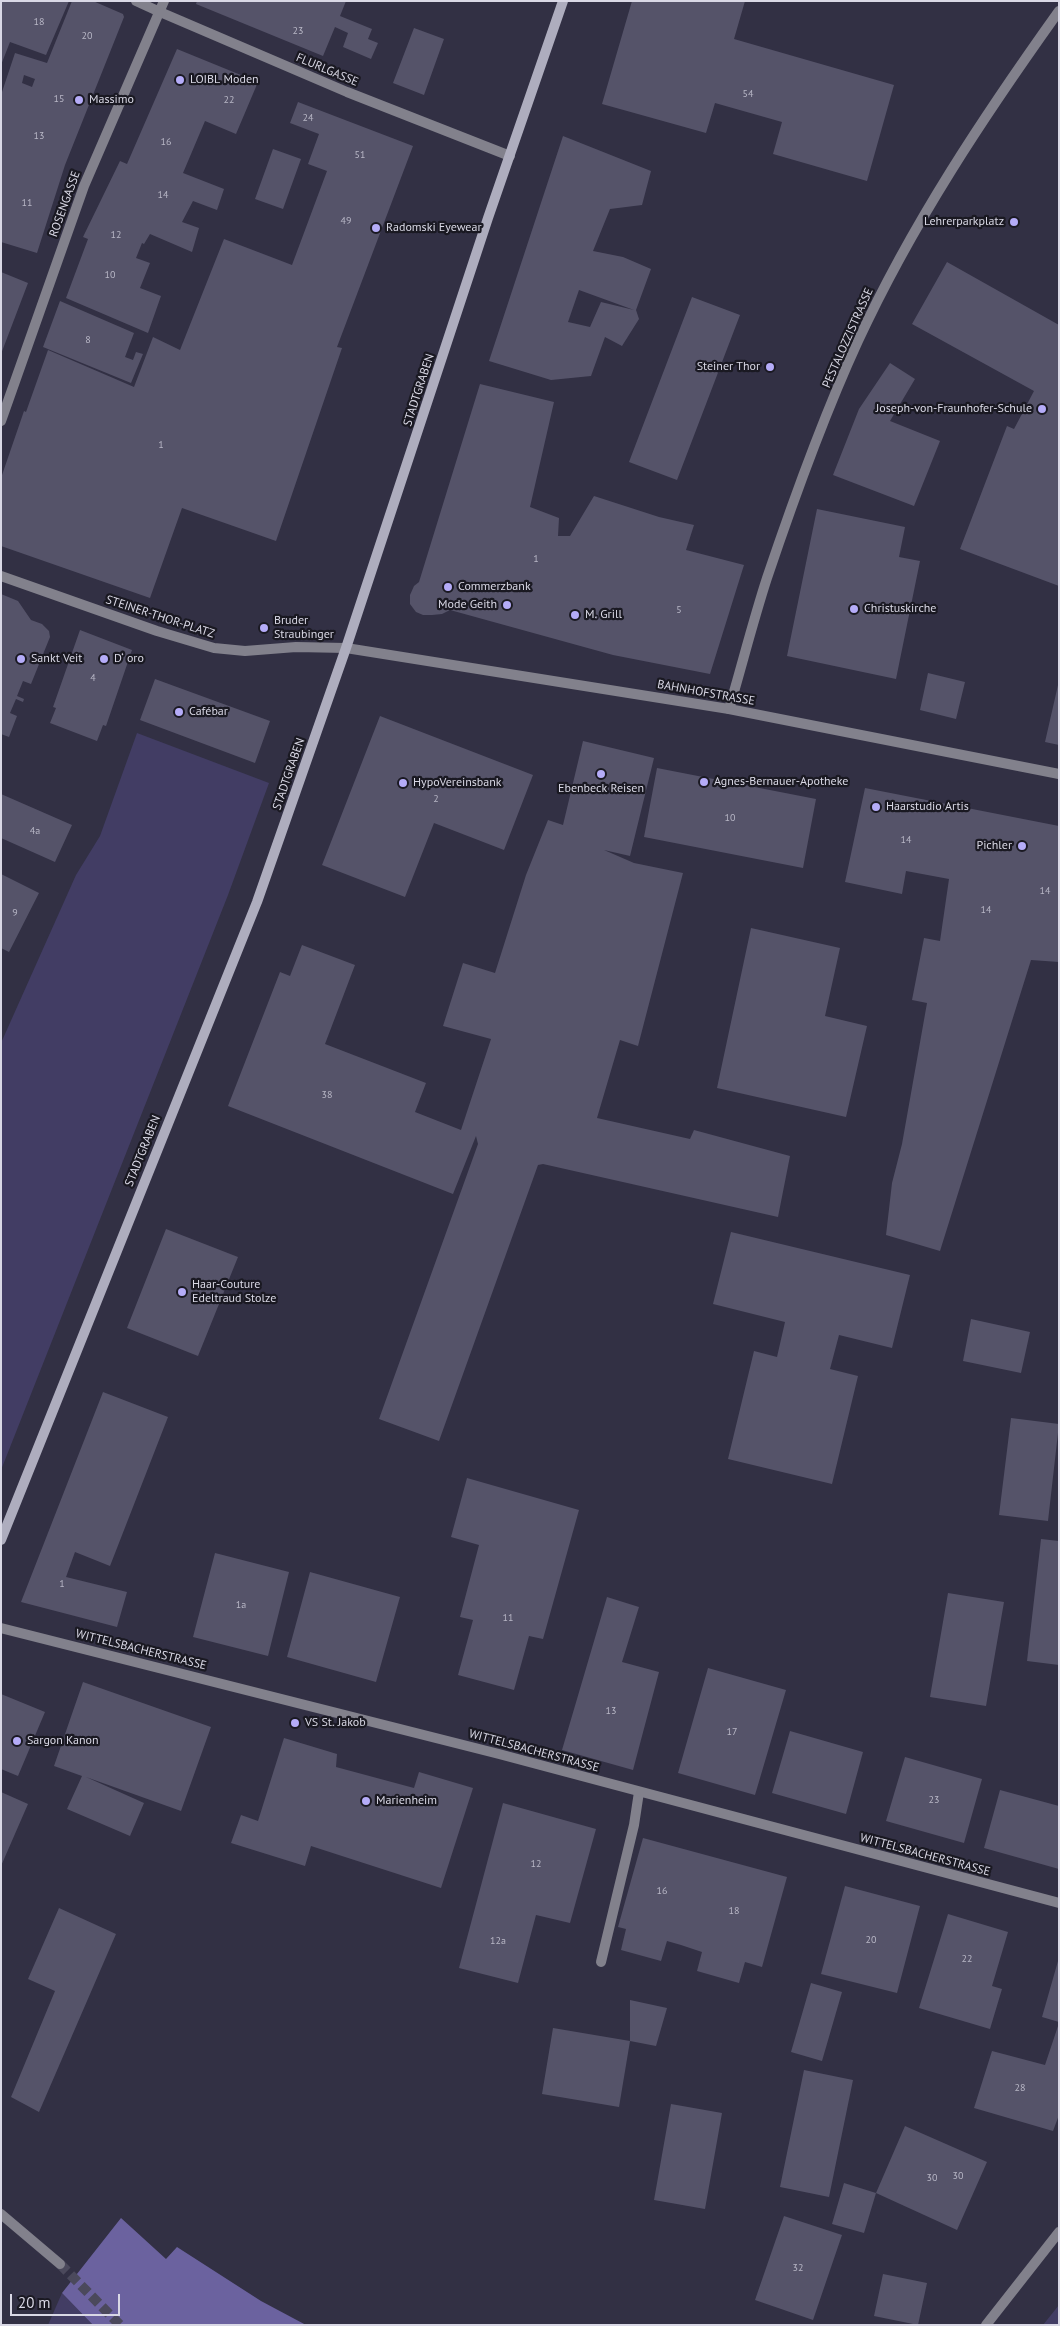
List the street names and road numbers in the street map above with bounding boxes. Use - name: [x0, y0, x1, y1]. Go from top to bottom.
- street label: FLURLGASSE: [294, 50, 360, 90]
- street label: ROSENGASSE: [46, 169, 84, 239]
- street label: PESTALOZZISTRASSE: [819, 286, 877, 390]
- street label: STADTGRABEN: [401, 352, 437, 428]
- street label: STEINER-THOR-PLATZ: [104, 593, 216, 641]
- street label: BAHNHOFSTRASSE: [656, 677, 756, 709]
- street label: STADTGRABEN: [270, 736, 308, 812]
- street label: STADTGRABEN: [122, 1113, 164, 1189]
- street label: WITTELSBACHERSTRASSE: [74, 1627, 208, 1673]
- street label: WITTELSBACHERSTRASSE: [467, 1727, 601, 1775]
- street label: WITTELSBACHERSTRASSE: [858, 1831, 992, 1879]

